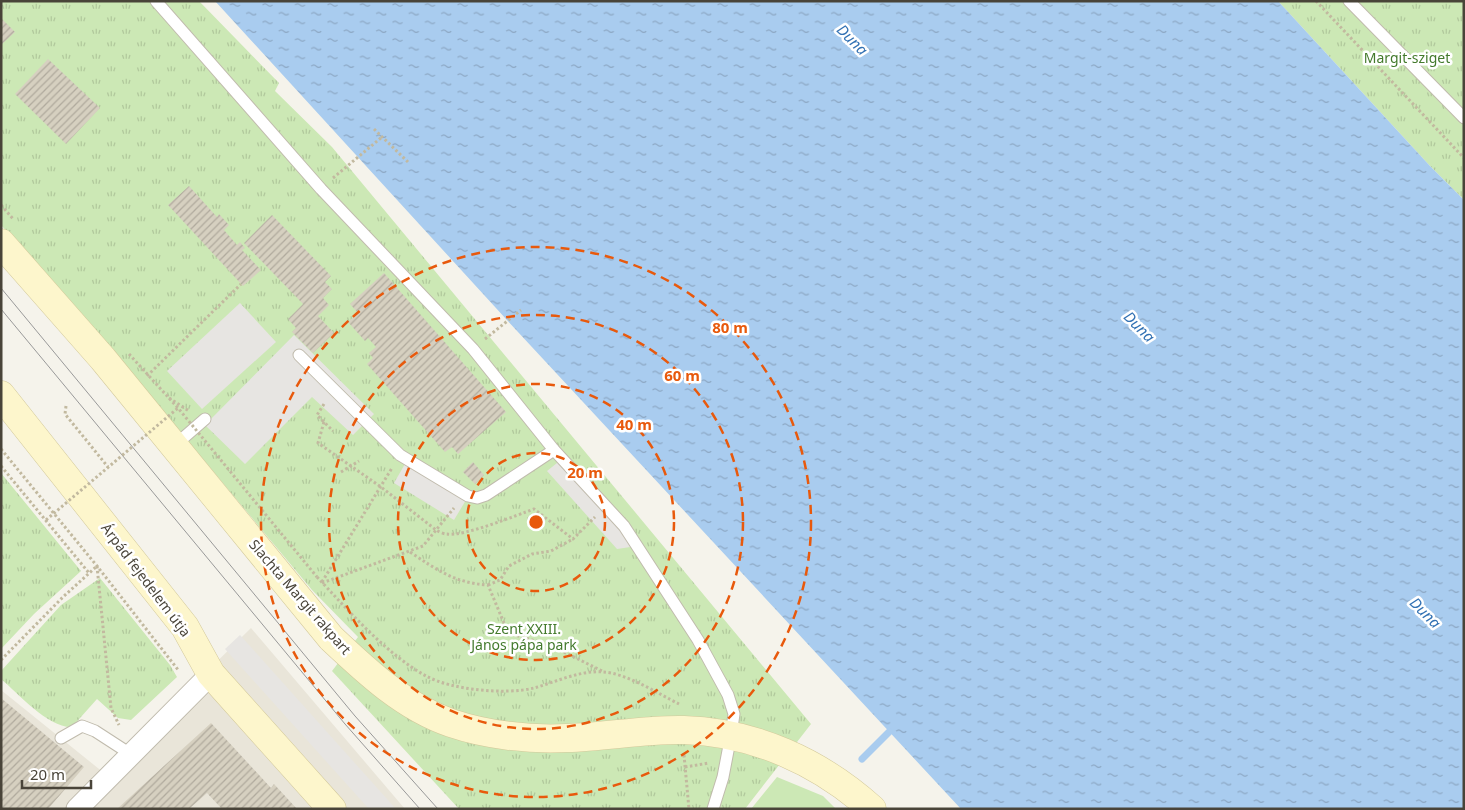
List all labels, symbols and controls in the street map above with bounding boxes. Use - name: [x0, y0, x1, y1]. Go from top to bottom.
- water label: Duna: [833, 20, 873, 59]
- park label: Margit-sziget: [1364, 48, 1450, 67]
- water label: Duna: [1120, 307, 1160, 346]
- text: 80 m: [712, 317, 748, 337]
- text: 60 m: [664, 365, 700, 385]
- text: 40 m: [616, 414, 652, 434]
- text: 20 m: [567, 462, 603, 482]
- centre of rings: [527, 513, 545, 531]
- street label: Árpád fejedelem útja: [97, 519, 195, 640]
- street label: Slachta Margit rakpart: [245, 535, 356, 658]
- water label: Duna: [1406, 593, 1446, 632]
- park label: Szent XXIII. János pápa park: [469, 619, 577, 654]
- scale bar: [22, 758, 91, 790]
- text: 20 m: [30, 764, 65, 784]

